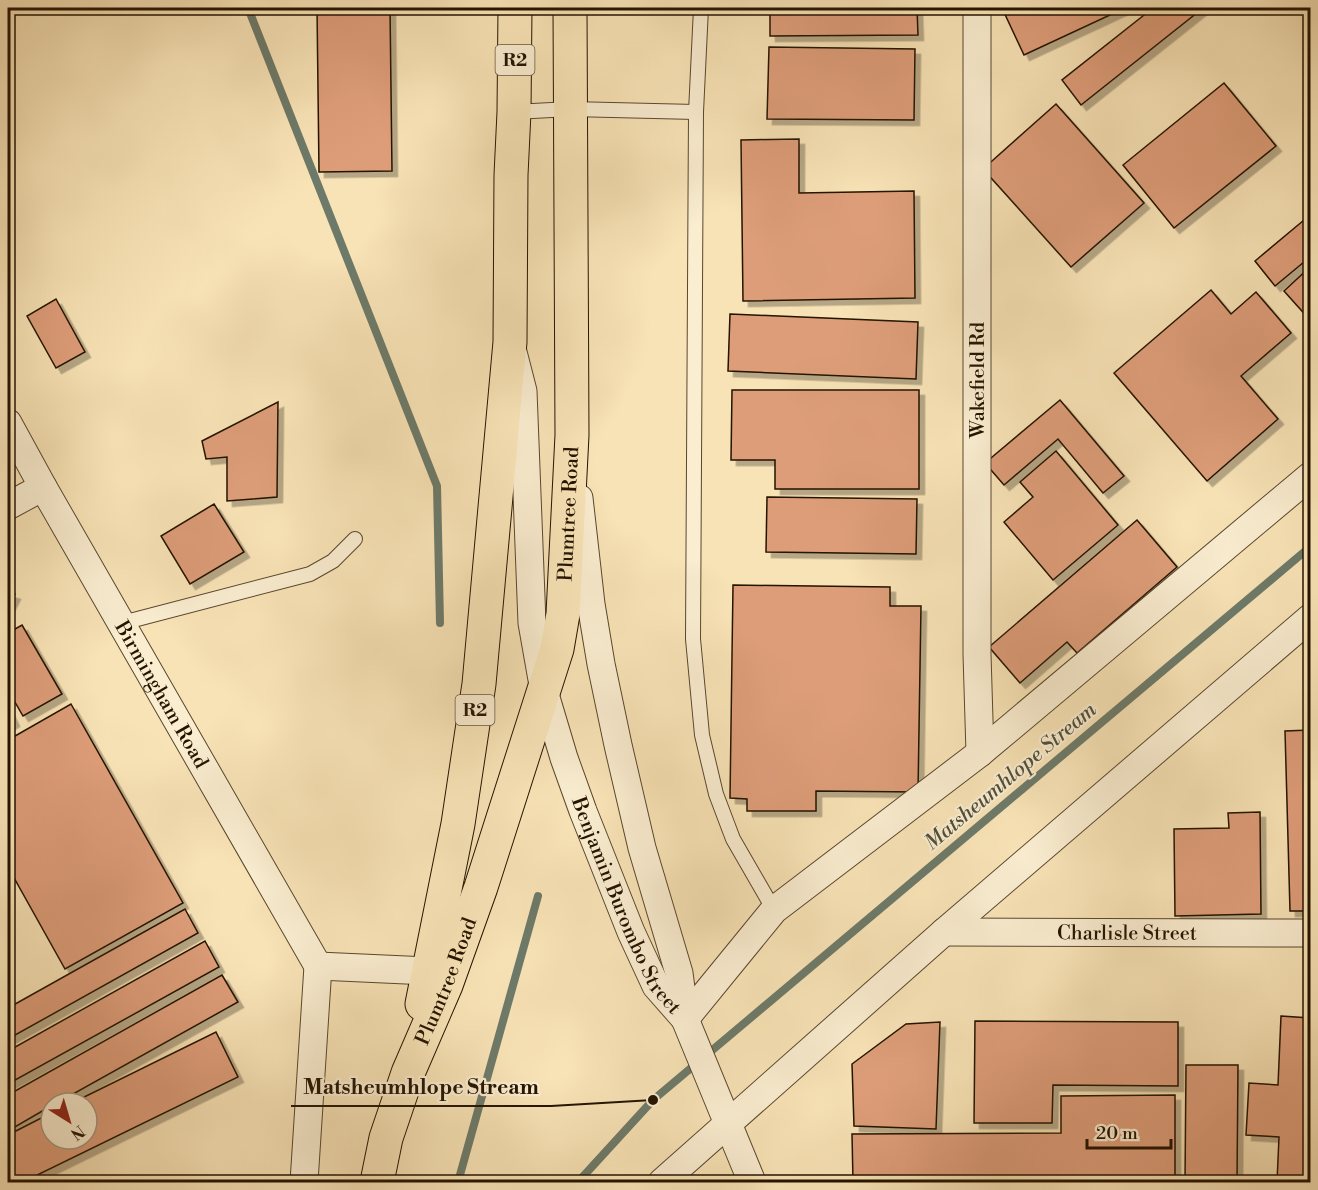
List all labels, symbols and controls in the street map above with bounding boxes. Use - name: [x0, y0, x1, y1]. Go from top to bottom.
- road number: R2: [496, 45, 534, 75]
- street label: Wakefield Rd: [966, 321, 991, 439]
- street label: Plumtree Road: [554, 445, 585, 582]
- street label: Birmingham Road: [108, 616, 213, 774]
- road number: R2: [456, 695, 494, 725]
- water label: Matsheumhlope Stream: [919, 697, 1103, 856]
- street label: Benjamin Burombo Street: [565, 793, 686, 1020]
- street label: Plumtree Road: [411, 914, 483, 1049]
- street label: Charlisle Street: [1057, 921, 1197, 947]
- callout: Matsheumhlope Stream: [291, 1067, 551, 1106]
- text: Matsheumhlope Stream: [303, 1075, 539, 1101]
- north arrow: [39, 1091, 99, 1151]
- scale bar: [1087, 1112, 1171, 1150]
- text: N: [66, 1120, 88, 1144]
- text: 20 m: [1096, 1122, 1138, 1145]

